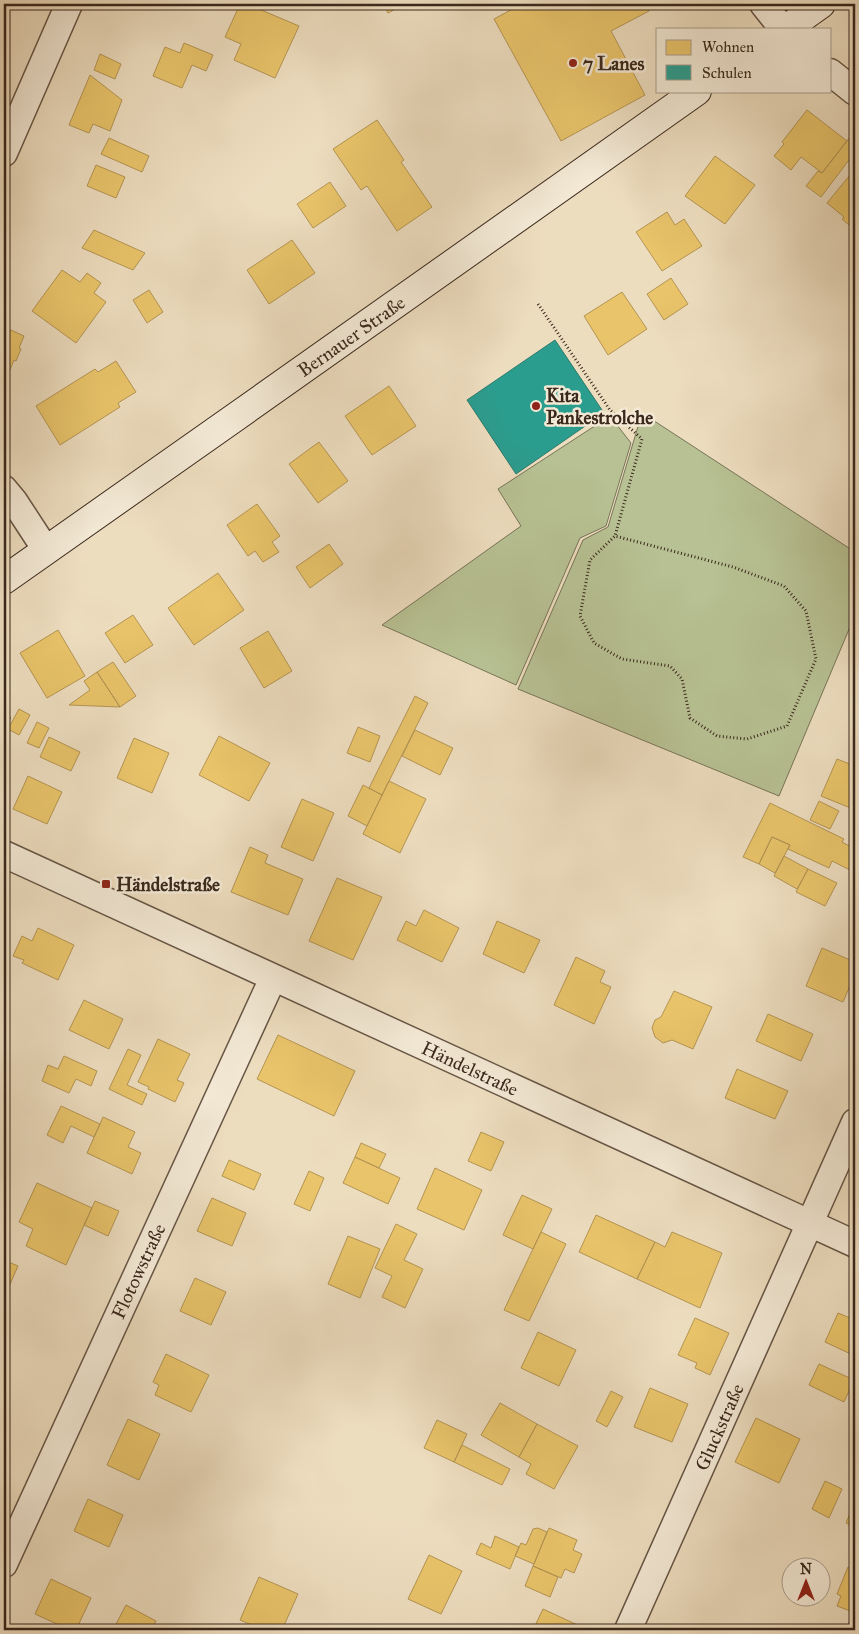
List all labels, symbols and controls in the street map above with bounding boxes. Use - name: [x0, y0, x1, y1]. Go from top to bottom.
- legend: [656, 28, 832, 92]
- text: Wohnen: [702, 38, 754, 56]
- place label: 7 Lanes: [583, 52, 644, 75]
- marker: 7 Lanes: [567, 57, 579, 69]
- text: Schulen: [702, 64, 752, 82]
- street label: Bernauer Straße: [293, 291, 409, 382]
- place label: Kita Pankestrolche: [546, 384, 653, 429]
- marker: Kita Pankestrolche: [530, 400, 542, 412]
- place label: Händelstraße: [116, 873, 220, 896]
- marker: Händelstraße: [100, 878, 112, 890]
- street label: Händelstraße: [418, 1036, 522, 1101]
- street label: Flotowstraße: [106, 1220, 171, 1323]
- street label: Gluckstraße: [690, 1380, 749, 1474]
- north arrow: [782, 1556, 832, 1606]
- text: N: [800, 1561, 812, 1578]

